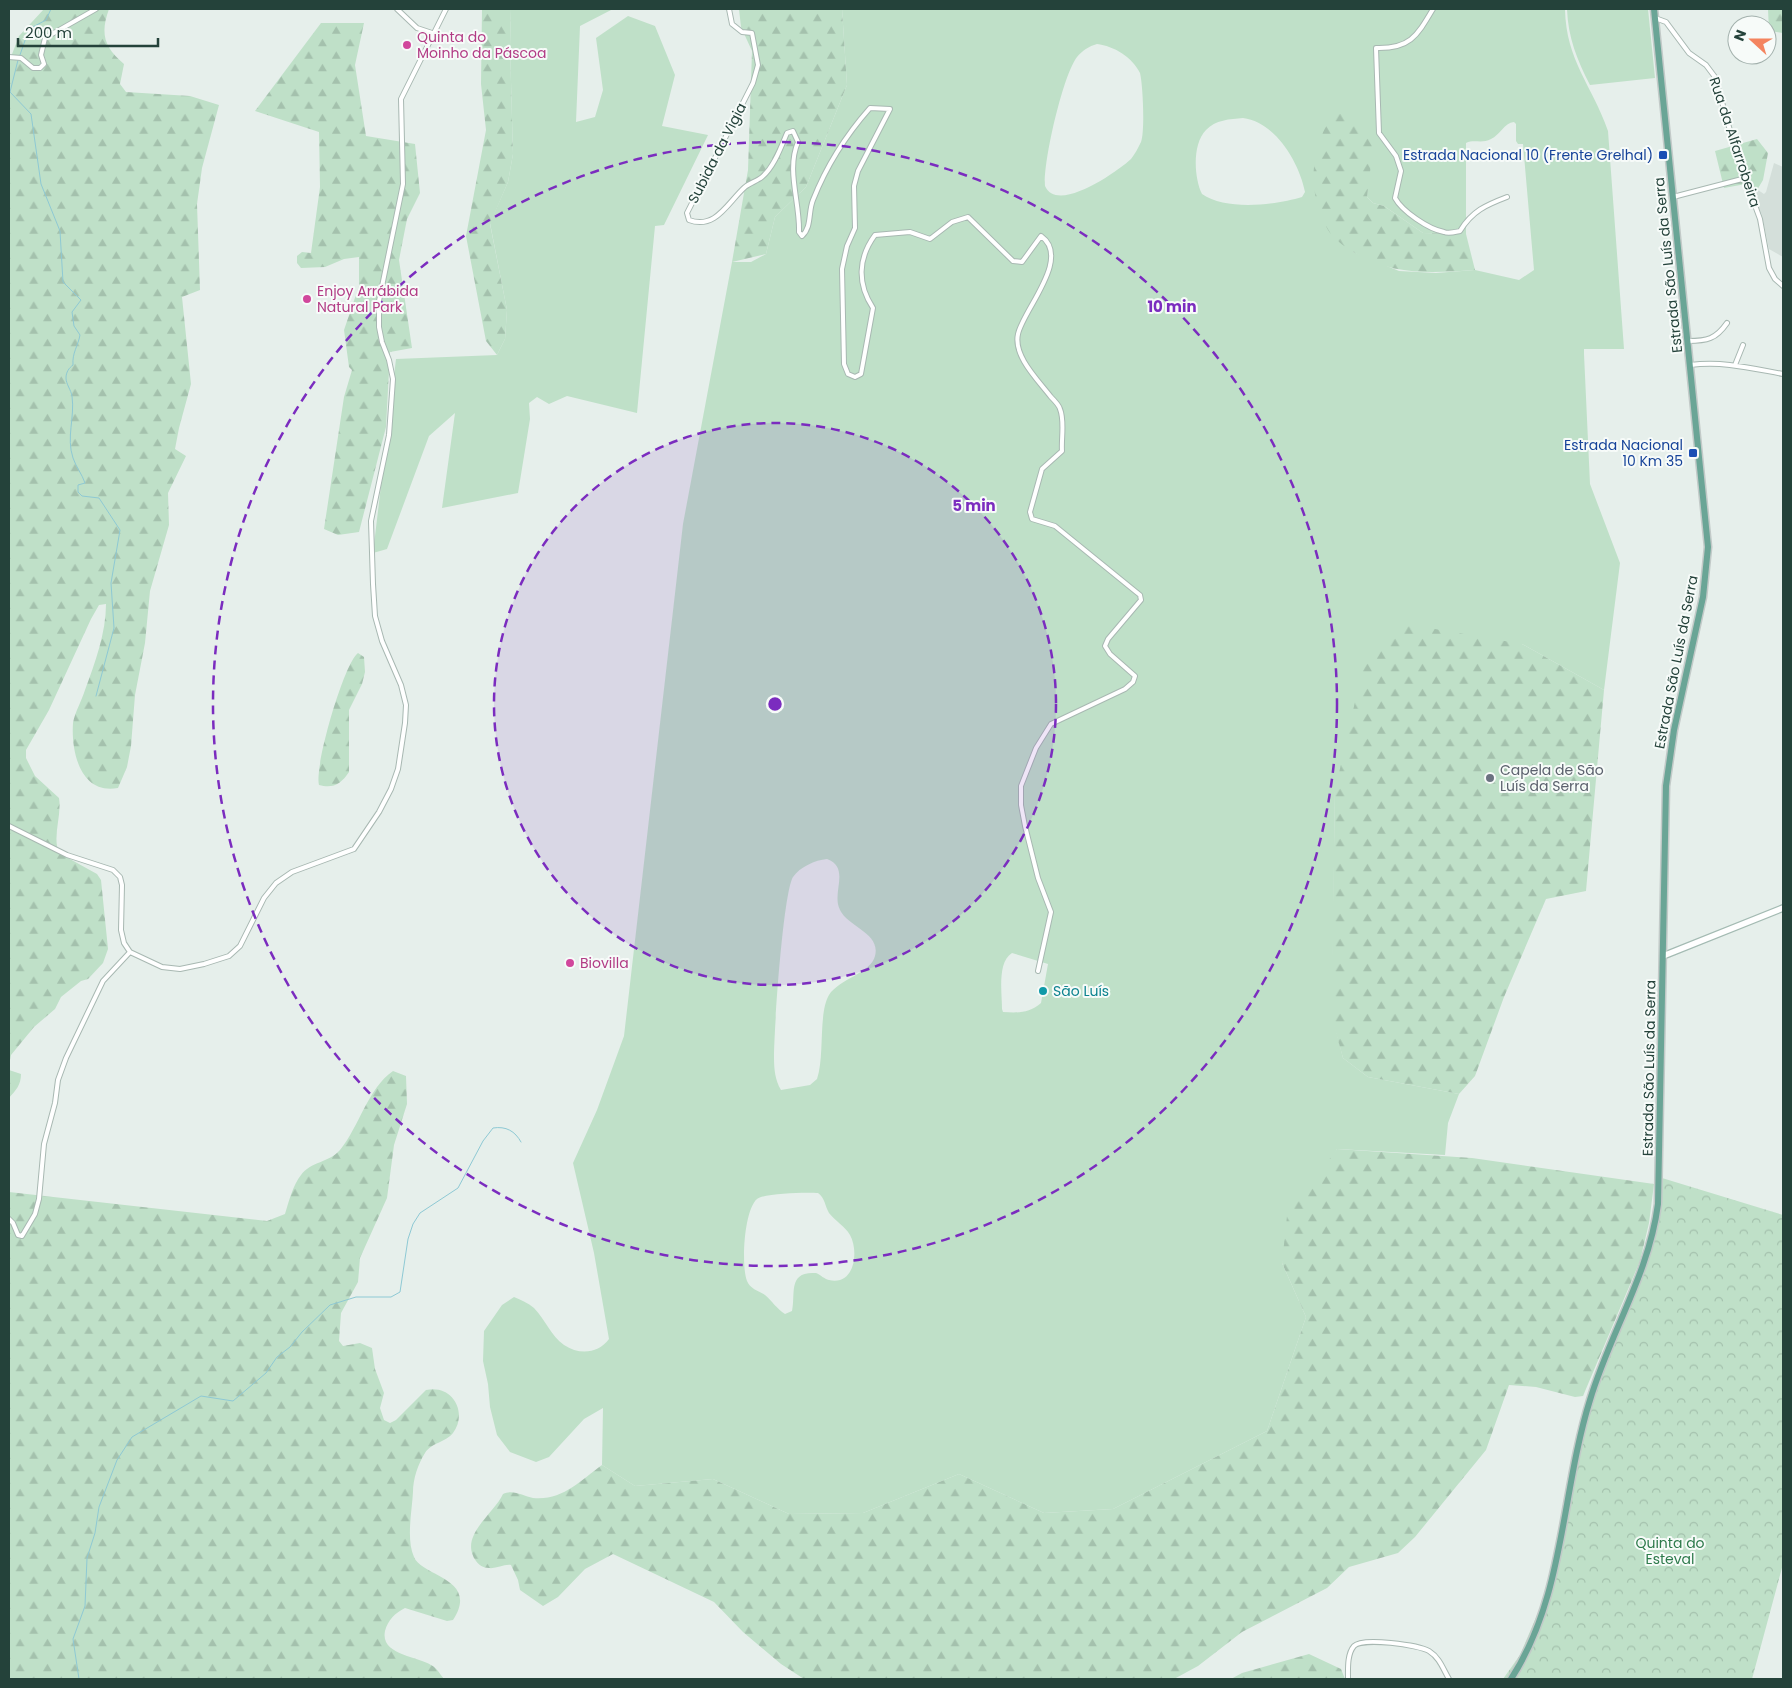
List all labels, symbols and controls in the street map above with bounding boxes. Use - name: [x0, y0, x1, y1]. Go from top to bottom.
- scale bar: [18, 15, 158, 47]
- north arrow: [1727, 15, 1777, 65]
- text: 200 m: [25, 22, 72, 43]
- place label: Quinta do Moinho da Páscoa: [417, 27, 547, 63]
- text: N: [1729, 27, 1751, 44]
- marker: Quinta do Moinho da Páscoa: [401, 39, 413, 51]
- street label: Rua da Alfarrobeira: [1704, 74, 1766, 210]
- street label: Subida da Vigia: [683, 99, 751, 207]
- place label: Estrada Nacional 10 (Frente Grelhal): [1403, 145, 1653, 165]
- marker: Estrada Nacional 10 (Frente Grelhal): [1657, 149, 1669, 161]
- street label: Estrada São Luís da Serra: [1649, 176, 1687, 354]
- place label: Enjoy Arrábida Natural Park: [317, 281, 418, 317]
- marker: Enjoy Arrábida Natural Park: [301, 293, 313, 305]
- text: 10 min: [1147, 296, 1197, 317]
- place label: Estrada Nacional 10 Km 35: [1564, 435, 1683, 471]
- marker: Estrada Nacional 10 Km 35: [1687, 447, 1699, 459]
- text: 5 min: [952, 495, 996, 516]
- street label: Estrada São Luís da Serra: [1649, 574, 1703, 750]
- centre of rings: [766, 695, 784, 713]
- place label: Capela de São Luís da Serra: [1500, 760, 1604, 796]
- marker: Capela de São Luís da Serra: [1484, 772, 1496, 784]
- place label: Biovilla: [580, 953, 629, 973]
- marker: Biovilla: [564, 957, 576, 969]
- street label: Estrada São Luís da Serra: [1637, 980, 1661, 1156]
- place label: São Luís: [1053, 981, 1109, 1001]
- marker: São Luís: [1037, 985, 1049, 997]
- park label: Quinta do Esteval: [1635, 1533, 1705, 1569]

